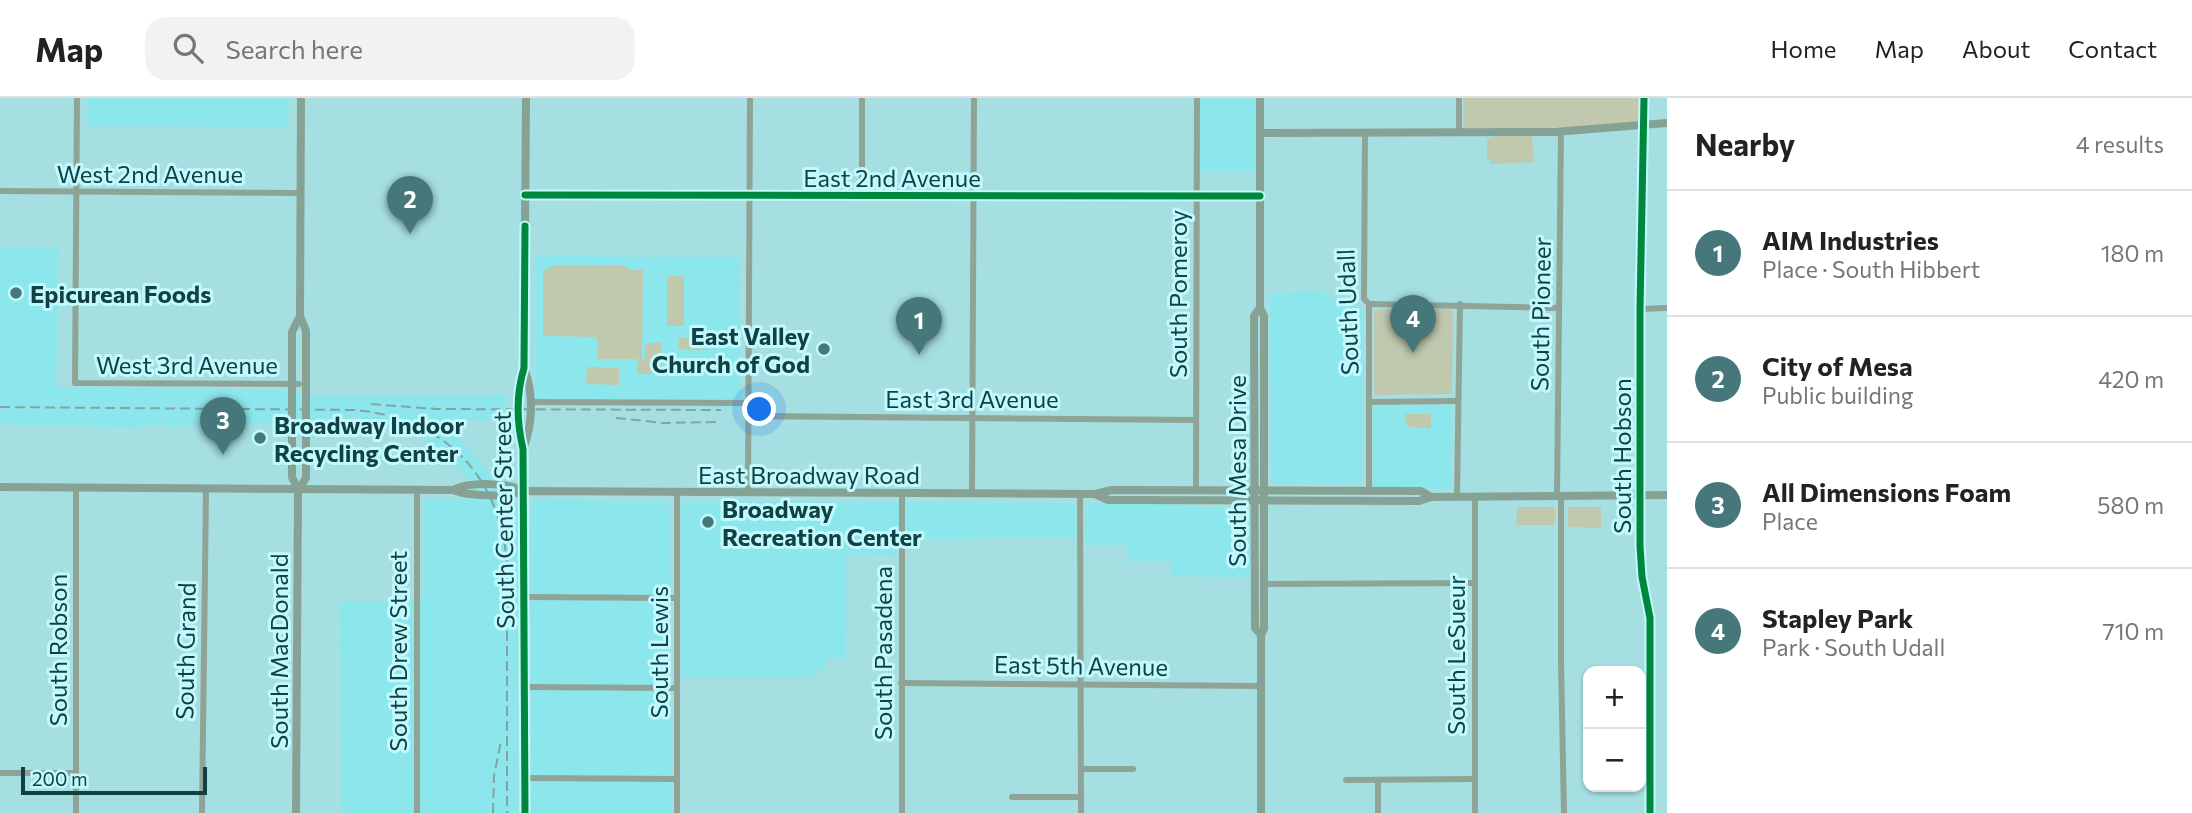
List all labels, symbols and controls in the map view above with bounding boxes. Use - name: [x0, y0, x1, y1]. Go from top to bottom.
- search box: [145, 17, 635, 80]
- text: Map: [35, 28, 103, 69]
- icon: search: [169, 29, 207, 67]
- text: Search here: [225, 33, 363, 64]
- text: Home: [1771, 34, 1837, 63]
- text: Map: [1875, 34, 1924, 63]
- text: About: [1962, 34, 2030, 63]
- text: Contact: [2068, 34, 2157, 63]
- text: Nearby: [1695, 125, 1795, 162]
- text: 4 results: [2076, 130, 2164, 158]
- street label: West 2nd Avenue: [57, 159, 243, 188]
- street label: East 2nd Avenue: [803, 163, 981, 192]
- pin: 2: [387, 176, 433, 234]
- street label: South Pomeroy: [1163, 210, 1192, 378]
- text: AIM Industries: [1762, 224, 1939, 255]
- street label: South Pioneer: [1524, 236, 1556, 391]
- text: 1: [1713, 239, 1723, 267]
- text: 180 m: [2101, 239, 2164, 267]
- street label: South Udall: [1330, 248, 1364, 376]
- text: Place · South Hibbert: [1762, 255, 1980, 283]
- place label: Epicurean Foods: [30, 279, 211, 308]
- marker: Epicurean Foods: [8, 285, 24, 301]
- pin: 4: [1390, 295, 1436, 353]
- pin: 1: [896, 297, 942, 355]
- place label: East Valley Church of God: [652, 321, 810, 378]
- marker: East Valley Church of God: [816, 341, 832, 357]
- street label: West 3rd Avenue: [96, 350, 278, 379]
- text: City of Mesa: [1762, 350, 1913, 381]
- text: 2: [1711, 365, 1725, 393]
- text: 420 m: [2098, 365, 2164, 393]
- street label: South Mesa Drive: [1222, 375, 1251, 567]
- street label: South Hobson: [1607, 378, 1636, 534]
- text: Public building: [1762, 381, 1913, 409]
- street label: East 3rd Avenue: [885, 384, 1059, 413]
- your location: [742, 392, 776, 426]
- pin: 3: [200, 397, 246, 455]
- place label: Broadway Indoor Recycling Center: [274, 410, 464, 467]
- street label: South Center Street: [487, 411, 519, 629]
- marker: Broadway Indoor Recycling Center: [252, 430, 268, 446]
- street label: East Broadway Road: [698, 460, 920, 489]
- text: All Dimensions Foam: [1762, 476, 2011, 507]
- text: 3: [1711, 491, 1725, 519]
- text: 580 m: [2097, 491, 2164, 519]
- place label: Broadway Recreation Center: [722, 494, 922, 551]
- text: Place: [1762, 507, 1818, 535]
- marker: Broadway Recreation Center: [700, 514, 716, 530]
- street label: South Drew Street: [383, 550, 412, 751]
- street label: South MacDonald: [264, 553, 293, 749]
- street label: South Pasadena: [868, 566, 897, 740]
- street label: South Robson: [43, 574, 72, 726]
- street label: South LeSueur: [1441, 575, 1470, 735]
- street label: South Grand: [169, 582, 201, 720]
- street label: South Lewis: [644, 586, 673, 718]
- text: Stapley Park: [1762, 602, 1913, 633]
- text: 4: [1711, 617, 1725, 645]
- text: 710 m: [2103, 617, 2164, 645]
- text: Park · South Udall: [1762, 633, 1945, 661]
- street label: East 5th Avenue: [994, 649, 1168, 681]
- map controls: [1583, 666, 1646, 792]
- button: +: [1583, 666, 1646, 729]
- button: −: [1583, 729, 1646, 792]
- scale bar: [21, 764, 206, 796]
- text: 200 m: [32, 767, 88, 790]

